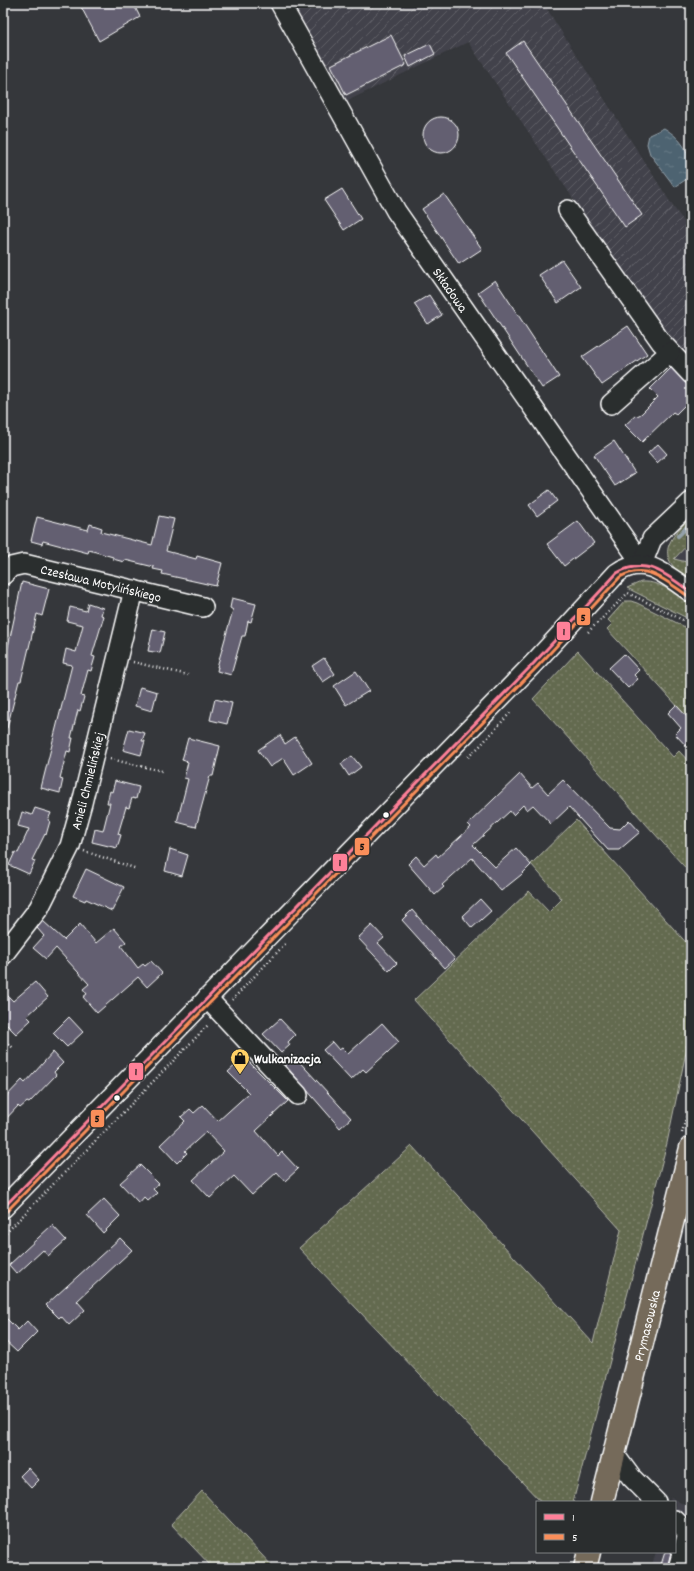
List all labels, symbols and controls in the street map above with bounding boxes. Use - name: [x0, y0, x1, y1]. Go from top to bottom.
- street label: Składowa: [427, 264, 472, 318]
- street label: Czesława Motylińskiego: [38, 560, 163, 609]
- line badge: 5: [576, 607, 591, 626]
- text: 5: [580, 611, 586, 627]
- line badge: 1: [556, 621, 571, 641]
- text: 1: [563, 625, 565, 641]
- street label: Anieli Chmielińskiej: [67, 730, 111, 832]
- unlabelled marker: [381, 810, 391, 820]
- line badge: 5: [354, 837, 370, 856]
- text: 5: [359, 840, 365, 856]
- line badge: 1: [332, 853, 348, 872]
- text: 1: [339, 856, 341, 872]
- shop icon: Wulkanizacja: [229, 1047, 251, 1075]
- place label: Wulkanizacja: [254, 1050, 322, 1070]
- line badge: 1: [128, 1062, 144, 1081]
- text: 1: [135, 1065, 137, 1081]
- unlabelled marker: [112, 1093, 122, 1103]
- line badge: 5: [90, 1109, 105, 1128]
- text: 5: [94, 1112, 100, 1128]
- street label: Prymasowska: [630, 1288, 667, 1364]
- legend: [536, 1501, 676, 1553]
- text: 1: [572, 1510, 575, 1527]
- text: 5: [572, 1530, 578, 1547]

